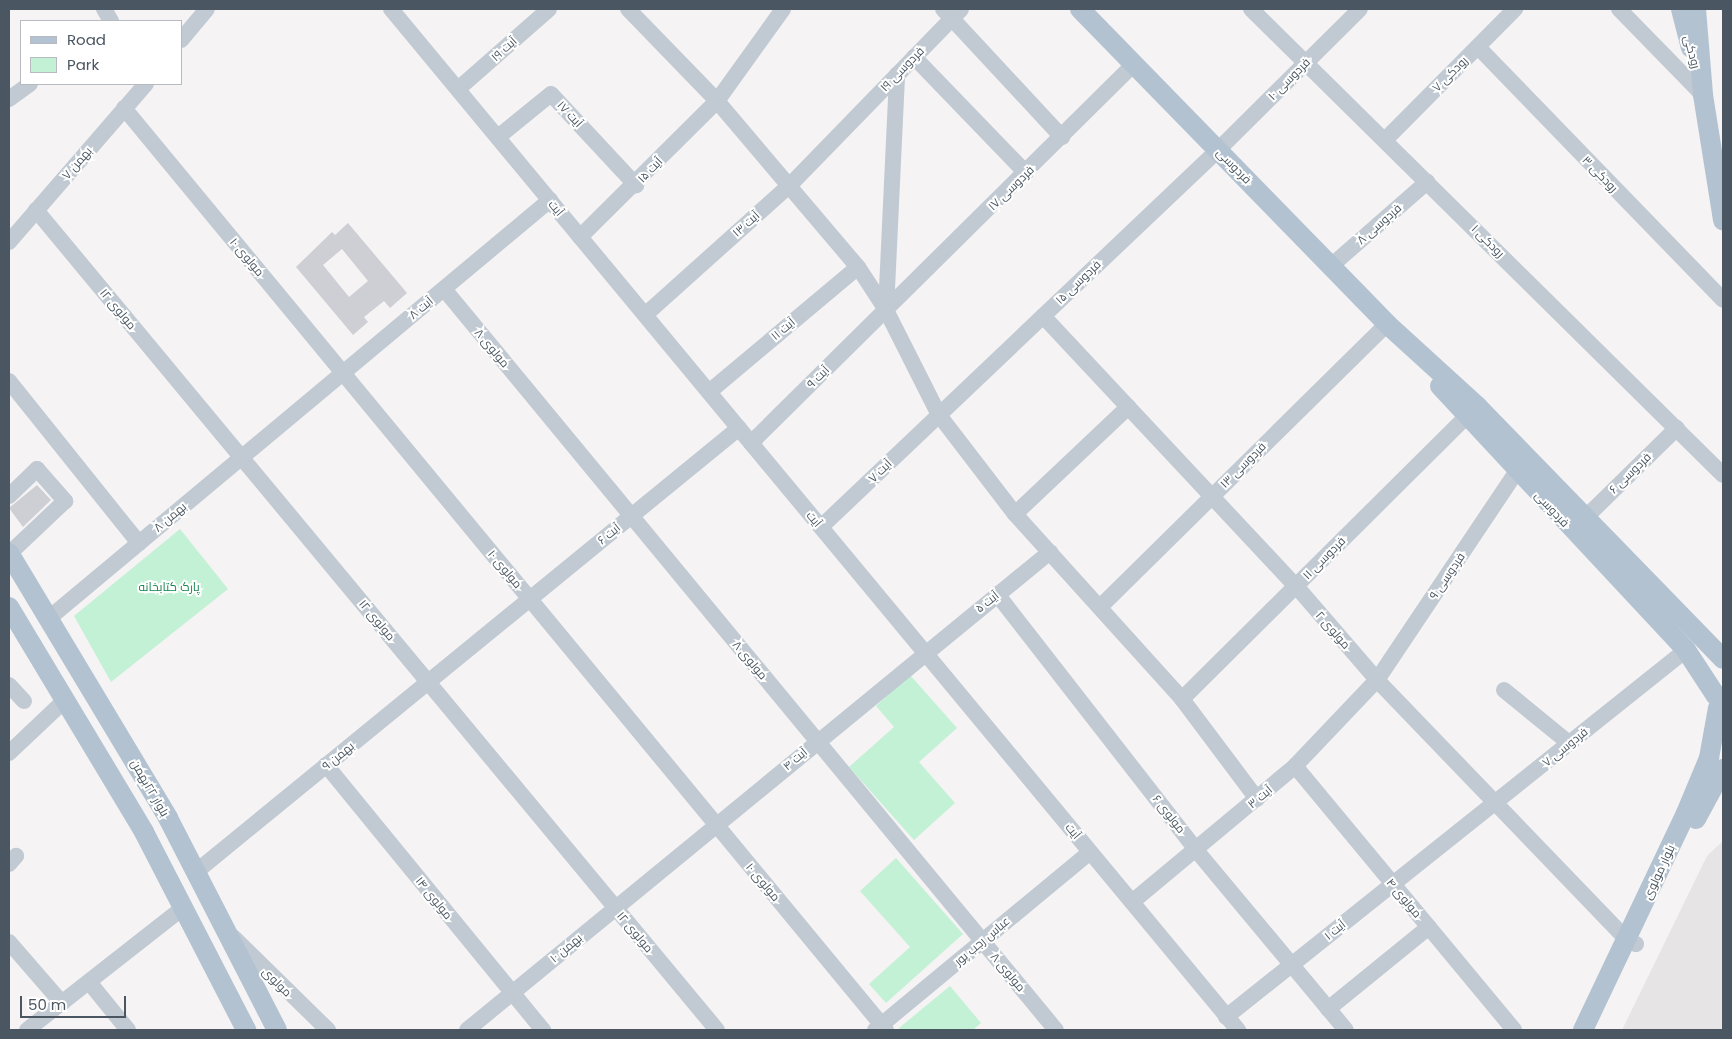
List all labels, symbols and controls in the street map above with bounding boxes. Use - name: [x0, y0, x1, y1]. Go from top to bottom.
- legend: [20, 20, 182, 85]
- text: Road: [67, 29, 106, 50]
- street label: آیت ۱۹: [488, 34, 520, 64]
- street label: رودکی: [1681, 34, 1703, 70]
- street label: فردوسی ۱۹: [877, 44, 927, 94]
- street label: رودکی ۷: [1429, 53, 1471, 95]
- text: Park: [67, 54, 99, 75]
- street label: فردوسی ۱۰: [1265, 55, 1313, 103]
- street label: آیت ۱۷: [554, 98, 586, 130]
- street label: بهمن ۷: [59, 144, 95, 182]
- street label: فردوسی: [1214, 145, 1254, 187]
- street label: رودکی ۳: [1579, 153, 1621, 195]
- street label: آیت ۱۵: [635, 154, 665, 186]
- street label: فردوسی ۱۷: [985, 163, 1037, 213]
- street label: آیت: [545, 197, 567, 219]
- street label: فردوسی ۸: [1354, 201, 1404, 247]
- street label: آیت ۱۳: [730, 208, 762, 240]
- street label: رودکی ۱: [1469, 222, 1507, 260]
- street label: مولوی ۱۰: [227, 235, 267, 279]
- street label: فردوسی ۱۵: [1052, 257, 1104, 307]
- street label: مولوی ۱۲: [97, 286, 139, 332]
- street label: آیت ۸: [406, 294, 436, 322]
- street label: آیت ۱۱: [768, 315, 798, 343]
- street label: مولوی ۸: [472, 326, 512, 370]
- street label: آیت ۹: [804, 363, 832, 391]
- street label: فردوسی ۱۳: [1217, 439, 1269, 491]
- street label: فردوسی ۶: [1606, 450, 1654, 496]
- street label: آیت ۷: [865, 456, 895, 486]
- street label: فردوسی: [1532, 488, 1572, 530]
- street label: بهمن ۸: [151, 499, 189, 535]
- street label: آیت: [803, 508, 825, 530]
- street label: آیت ۶: [595, 520, 623, 548]
- street label: فردوسی ۱۱: [1300, 534, 1348, 582]
- street label: مولوی ۱۰: [485, 547, 525, 591]
- street label: فردوسی ۹: [1426, 550, 1468, 602]
- park label: پارک کتابخانه: [138, 580, 200, 594]
- street label: آیت ۵: [972, 588, 1002, 616]
- street label: مولوی ۱۲: [356, 597, 398, 643]
- street label: مولوی ۲: [1313, 608, 1353, 652]
- street label: مولوی ۸: [730, 638, 770, 682]
- street label: فردوسی ۷: [1539, 724, 1591, 770]
- street label: بهمن ۹: [319, 739, 357, 773]
- street label: آیت ۴: [780, 745, 810, 773]
- street label: بلوار ۲۲بهمن: [128, 757, 172, 819]
- street label: آیت ۳: [1245, 783, 1275, 811]
- street label: مولوی ۶: [1150, 792, 1188, 836]
- street label: آیت: [1062, 820, 1084, 842]
- street label: بلوار مولوی: [1640, 842, 1678, 902]
- street label: مولوی ۱۰: [743, 860, 783, 904]
- street label: مولوی ۱۴: [413, 874, 455, 922]
- street label: مولوی ۴: [1383, 875, 1425, 921]
- street label: مولوی ۱۲: [614, 909, 656, 955]
- street label: عباس رجب پور: [951, 914, 1013, 968]
- street label: آیت ۱: [1321, 917, 1349, 943]
- street label: بهمن ۱۰: [547, 930, 585, 966]
- street label: مولوی ۸: [988, 950, 1028, 994]
- street label: مولوی: [259, 964, 295, 1000]
- scale bar: [22, 986, 129, 1018]
- text: 50 m: [28, 994, 66, 1015]

